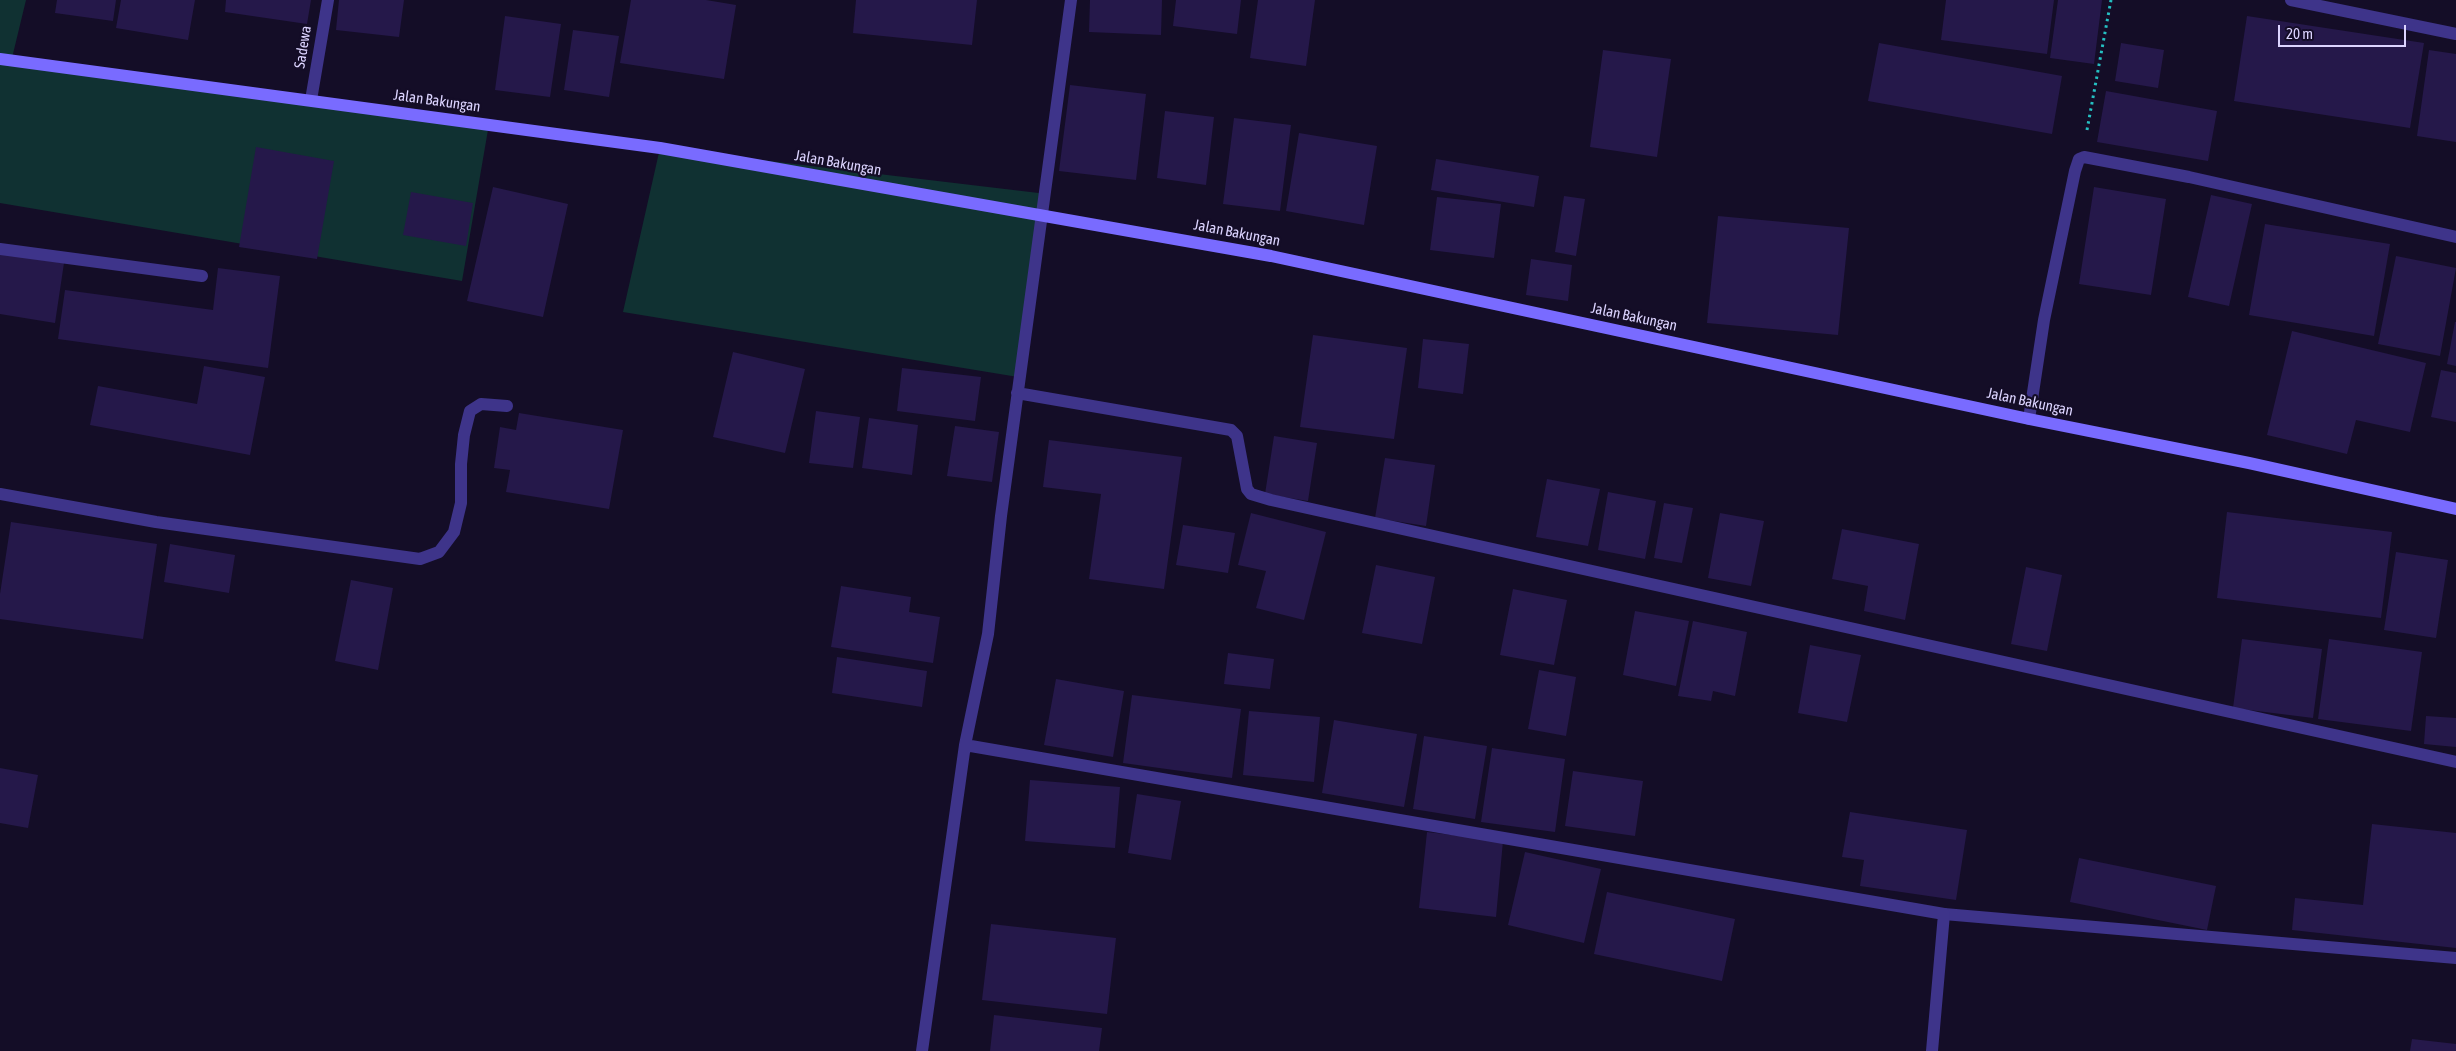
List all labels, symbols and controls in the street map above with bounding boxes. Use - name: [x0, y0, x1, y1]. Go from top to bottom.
- scale bar: [2281, 15, 2408, 47]
- street label: Sadewa: [291, 24, 315, 70]
- text: 20 m: [2286, 25, 2313, 42]
- street label: Jalan Bakungan: [392, 86, 482, 116]
- street label: Jalan Bakungan: [793, 147, 883, 179]
- street label: Jalan Bakungan: [1192, 216, 1282, 250]
- street label: Jalan Bakungan: [1589, 299, 1679, 335]
- street label: Jalan Bakungan: [1985, 384, 2075, 420]

